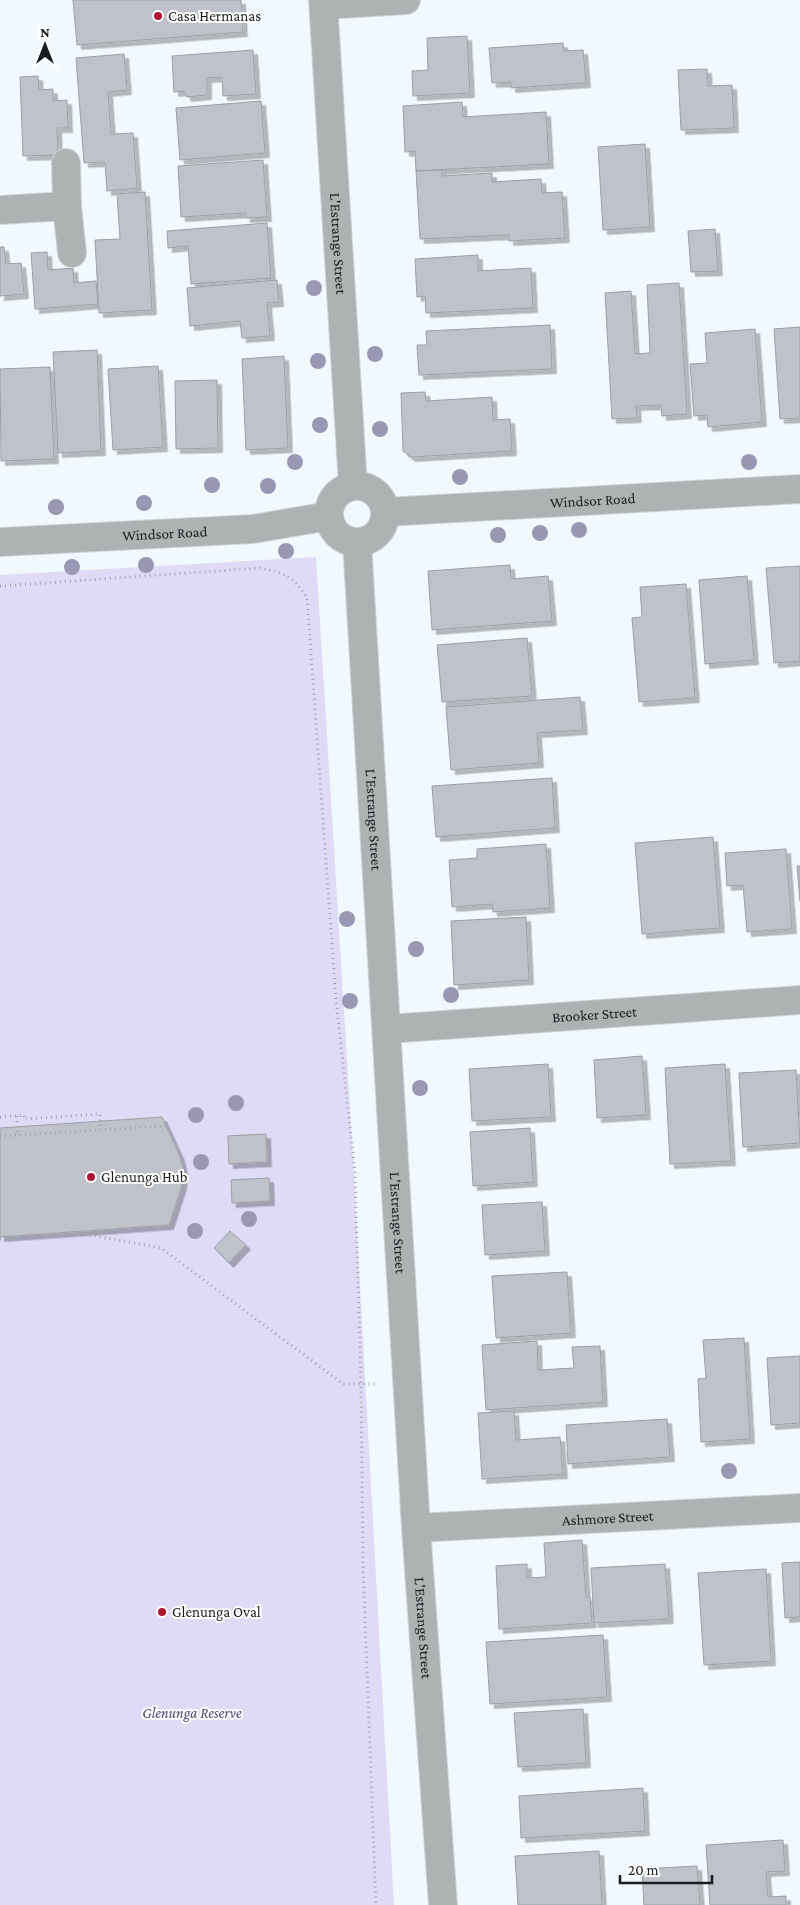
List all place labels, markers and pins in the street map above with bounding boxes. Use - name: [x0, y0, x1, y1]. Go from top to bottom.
- place label: Casa Hermanas: [168, 8, 261, 24]
- marker: Casa Hermanas: [152, 10, 164, 22]
- place label: Glenunga Hub: [101, 1169, 188, 1186]
- marker: Glenunga Hub: [85, 1171, 97, 1183]
- place label: Glenunga Oval: [172, 1604, 261, 1621]
- marker: Glenunga Oval: [156, 1606, 168, 1618]

